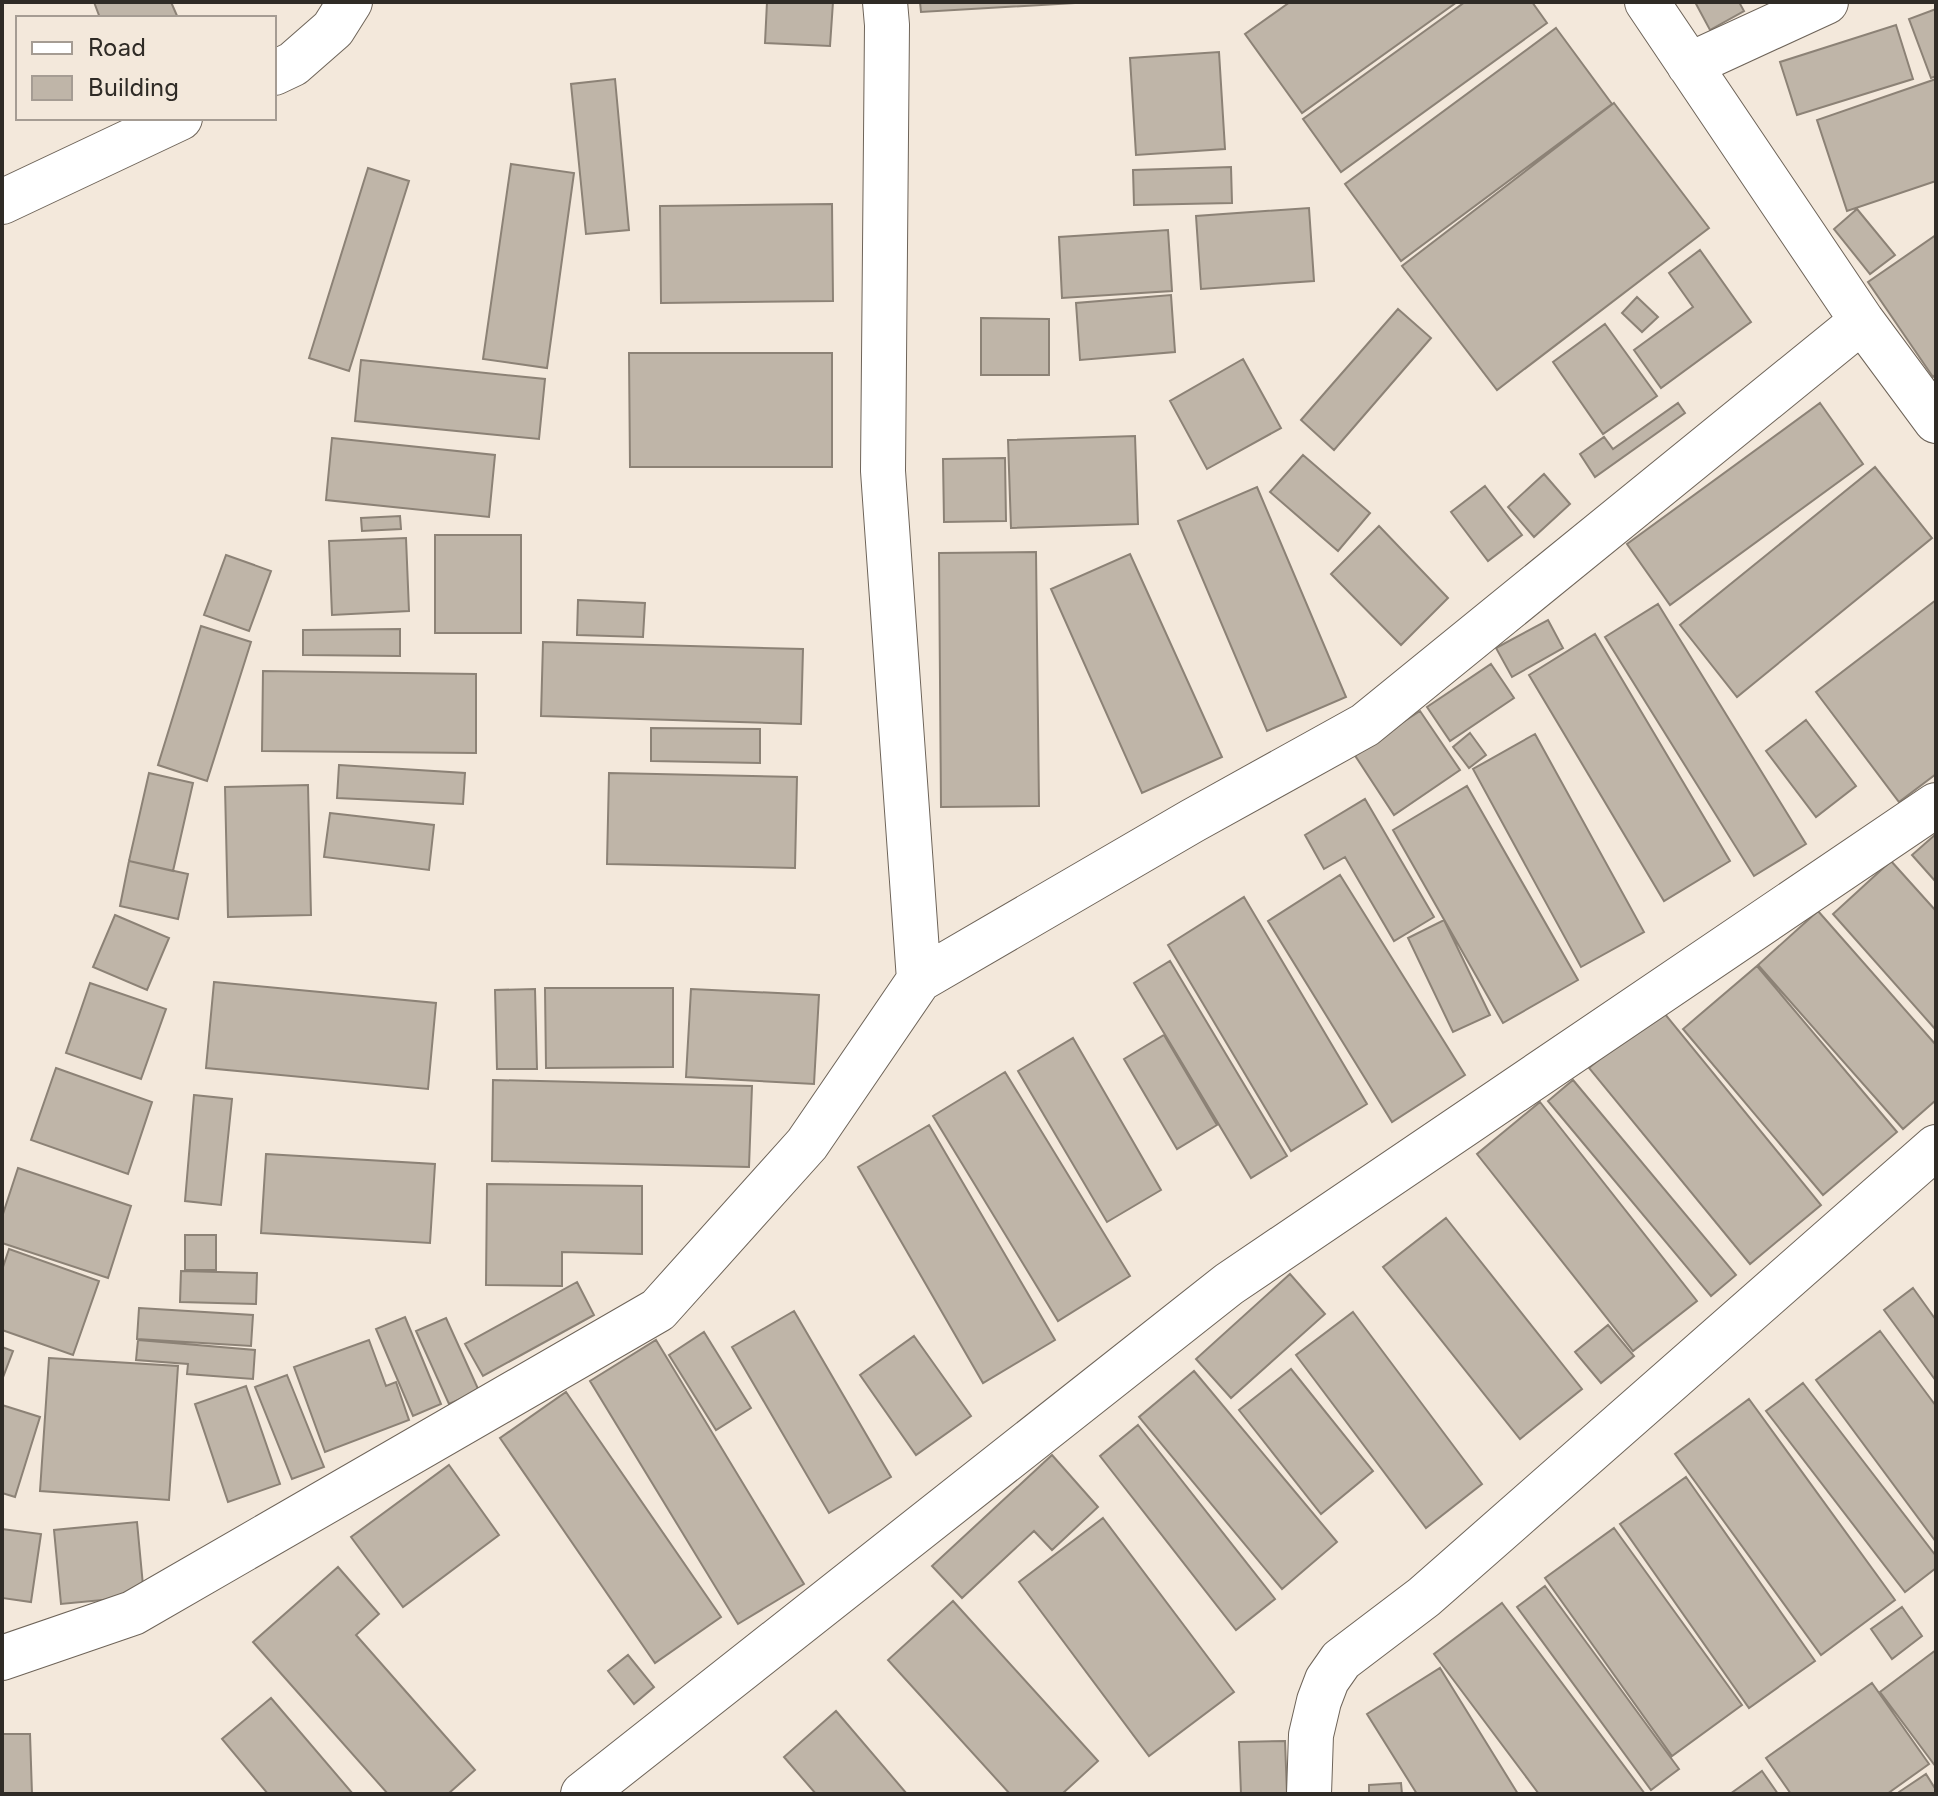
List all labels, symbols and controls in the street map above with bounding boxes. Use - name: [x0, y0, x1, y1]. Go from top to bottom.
- legend: [16, 16, 276, 120]
- text: Road: [88, 33, 146, 62]
- text: Building: [88, 73, 179, 102]

